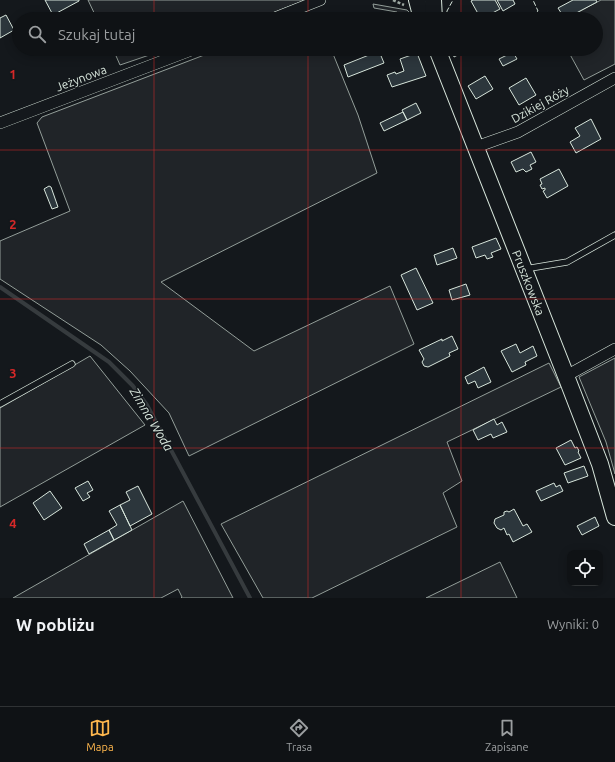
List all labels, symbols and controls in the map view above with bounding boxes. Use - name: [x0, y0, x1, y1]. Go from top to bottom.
- search box: [12, 12, 603, 56]
- icon: search: [26, 23, 48, 45]
- text: Szukaj tutaj: [58, 26, 135, 43]
- street label: Jeżynowa: [54, 62, 108, 94]
- text: 1: [9, 67, 17, 81]
- street label: Dzikiej Róży: [509, 83, 571, 125]
- text: 2: [9, 217, 17, 231]
- street label: Pruszkowska: [510, 248, 548, 317]
- text: 3: [9, 366, 17, 380]
- water label: Zimna Woda: [127, 384, 176, 453]
- text: 4: [9, 516, 17, 530]
- map controls: [567, 550, 603, 586]
- button: locate: [567, 550, 603, 586]
- text: W pobliżu: [16, 615, 95, 634]
- text: Wyniki: 0: [547, 617, 599, 631]
- tab: Mapa: [86, 717, 114, 753]
- tab: Trasa: [286, 717, 312, 753]
- tab: Zapisane: [485, 717, 529, 753]

